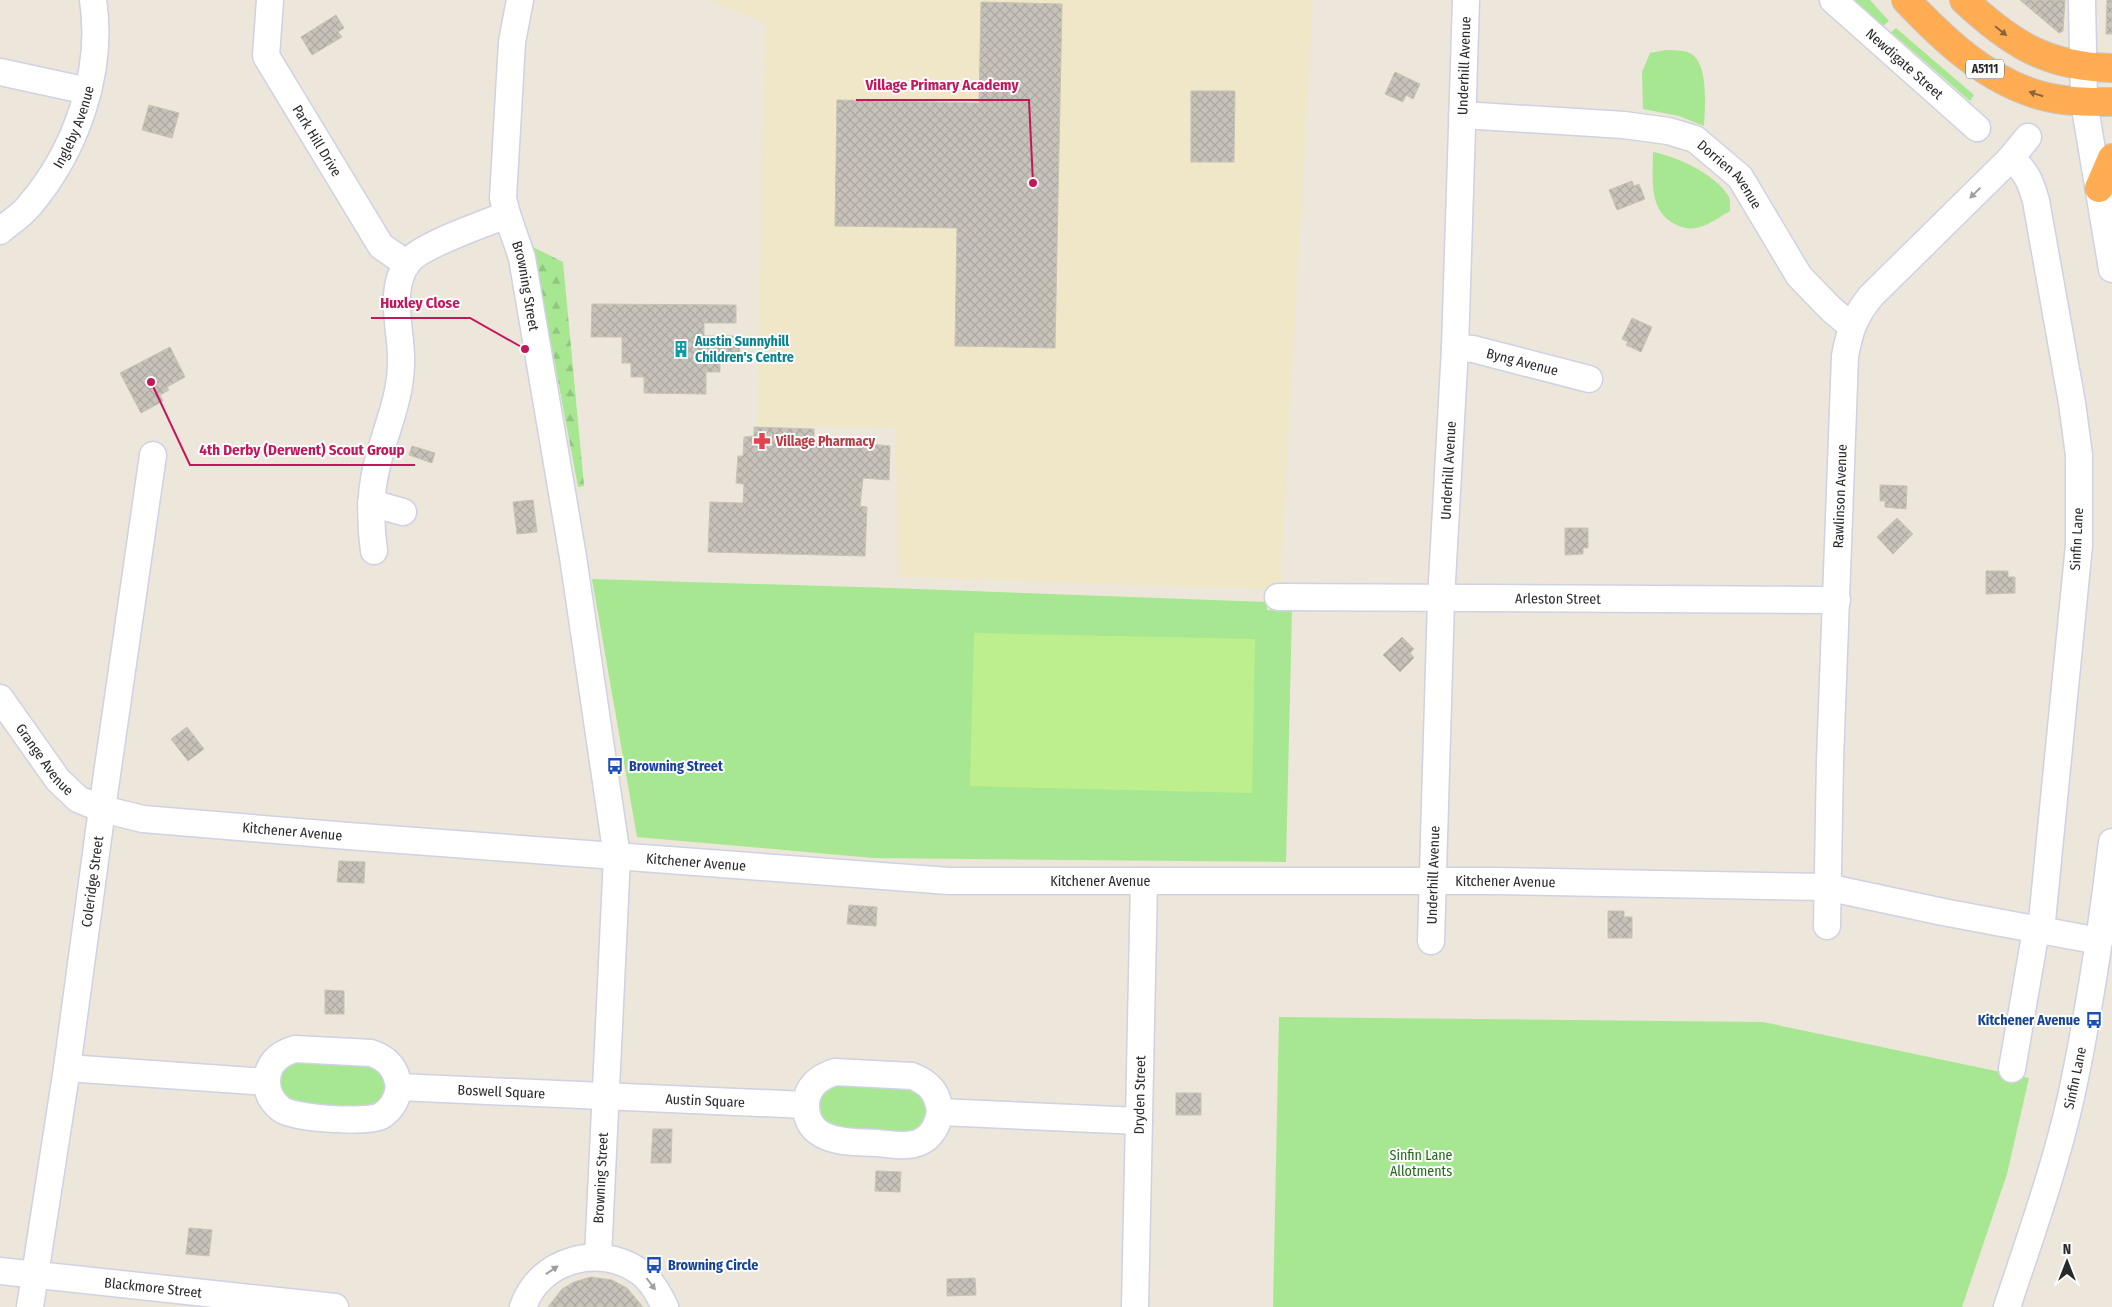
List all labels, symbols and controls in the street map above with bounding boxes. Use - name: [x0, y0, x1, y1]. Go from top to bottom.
- street label: Underhill Avenue: [1454, 16, 1474, 115]
- street label: Newdigate Street: [1863, 25, 1947, 103]
- one-way arrow: [1994, 26, 2007, 37]
- road number: A5111: [1966, 60, 2004, 78]
- callout: Village Primary Academy: [856, 70, 1029, 100]
- text: Village Primary Academy: [864, 76, 1019, 94]
- street label: Ingleby Avenue: [49, 84, 97, 171]
- one-way arrow: [2029, 89, 2044, 97]
- street label: Park Hill Drive: [289, 102, 345, 180]
- street label: Dorrien Avenue: [1694, 136, 1766, 212]
- one-way arrow: [1969, 187, 1981, 199]
- street label: Browning Street: [508, 238, 543, 332]
- callout: Huxley Close: [371, 288, 470, 318]
- text: Huxley Close: [380, 294, 460, 312]
- place label: Austin Sunnyhill Children's Centre: [694, 333, 794, 366]
- building icon: Austin Sunnyhill Children's Centre: [671, 339, 691, 359]
- street label: Byng Avenue: [1485, 344, 1560, 379]
- street label: Underhill Avenue: [1437, 421, 1459, 520]
- pharmacy icon: Village Pharmacy: [752, 431, 772, 451]
- place label: Village Pharmacy: [775, 433, 876, 450]
- callout: 4th Derby (Derwent) Scout Group: [190, 435, 415, 465]
- text: 4th Derby (Derwent) Scout Group: [199, 441, 405, 459]
- street label: Rawlinson Avenue: [1829, 444, 1850, 549]
- street label: Sinfin Lane: [2067, 507, 2087, 571]
- street label: Arleston Street: [1515, 590, 1601, 607]
- street label: Grange Avenue: [12, 720, 77, 799]
- bus stop icon: Browning Street: [605, 756, 625, 776]
- place label: Browning Street: [629, 758, 724, 775]
- street label: Kitchener Avenue: [242, 819, 343, 844]
- street label: Underhill Avenue: [1423, 825, 1443, 925]
- street label: Coleridge Street: [78, 835, 107, 928]
- street label: Kitchener Avenue: [645, 850, 747, 874]
- street label: Kitchener Avenue: [1050, 873, 1151, 890]
- street label: Kitchener Avenue: [1455, 873, 1556, 891]
- bus stop icon: Kitchener Avenue: [2084, 1010, 2104, 1030]
- place label: Kitchener Avenue: [1978, 1012, 2080, 1029]
- street label: Sinfin Lane: [2060, 1045, 2089, 1111]
- street label: Dryden Street: [1130, 1055, 1149, 1135]
- street label: Boswell Square: [457, 1081, 546, 1102]
- street label: Austin Square: [665, 1090, 745, 1111]
- street label: Browning Street: [590, 1132, 612, 1224]
- park label: Sinfin Lane Allotments: [1389, 1147, 1453, 1180]
- north arrow: [2042, 1237, 2092, 1287]
- text: N: [2063, 1241, 2071, 1258]
- bus stop icon: Browning Circle: [644, 1255, 664, 1275]
- place label: Browning Circle: [668, 1257, 758, 1274]
- one-way arrow: [546, 1265, 559, 1275]
- street label: Blackmore Street: [103, 1274, 203, 1301]
- one-way arrow: [645, 1277, 656, 1290]

